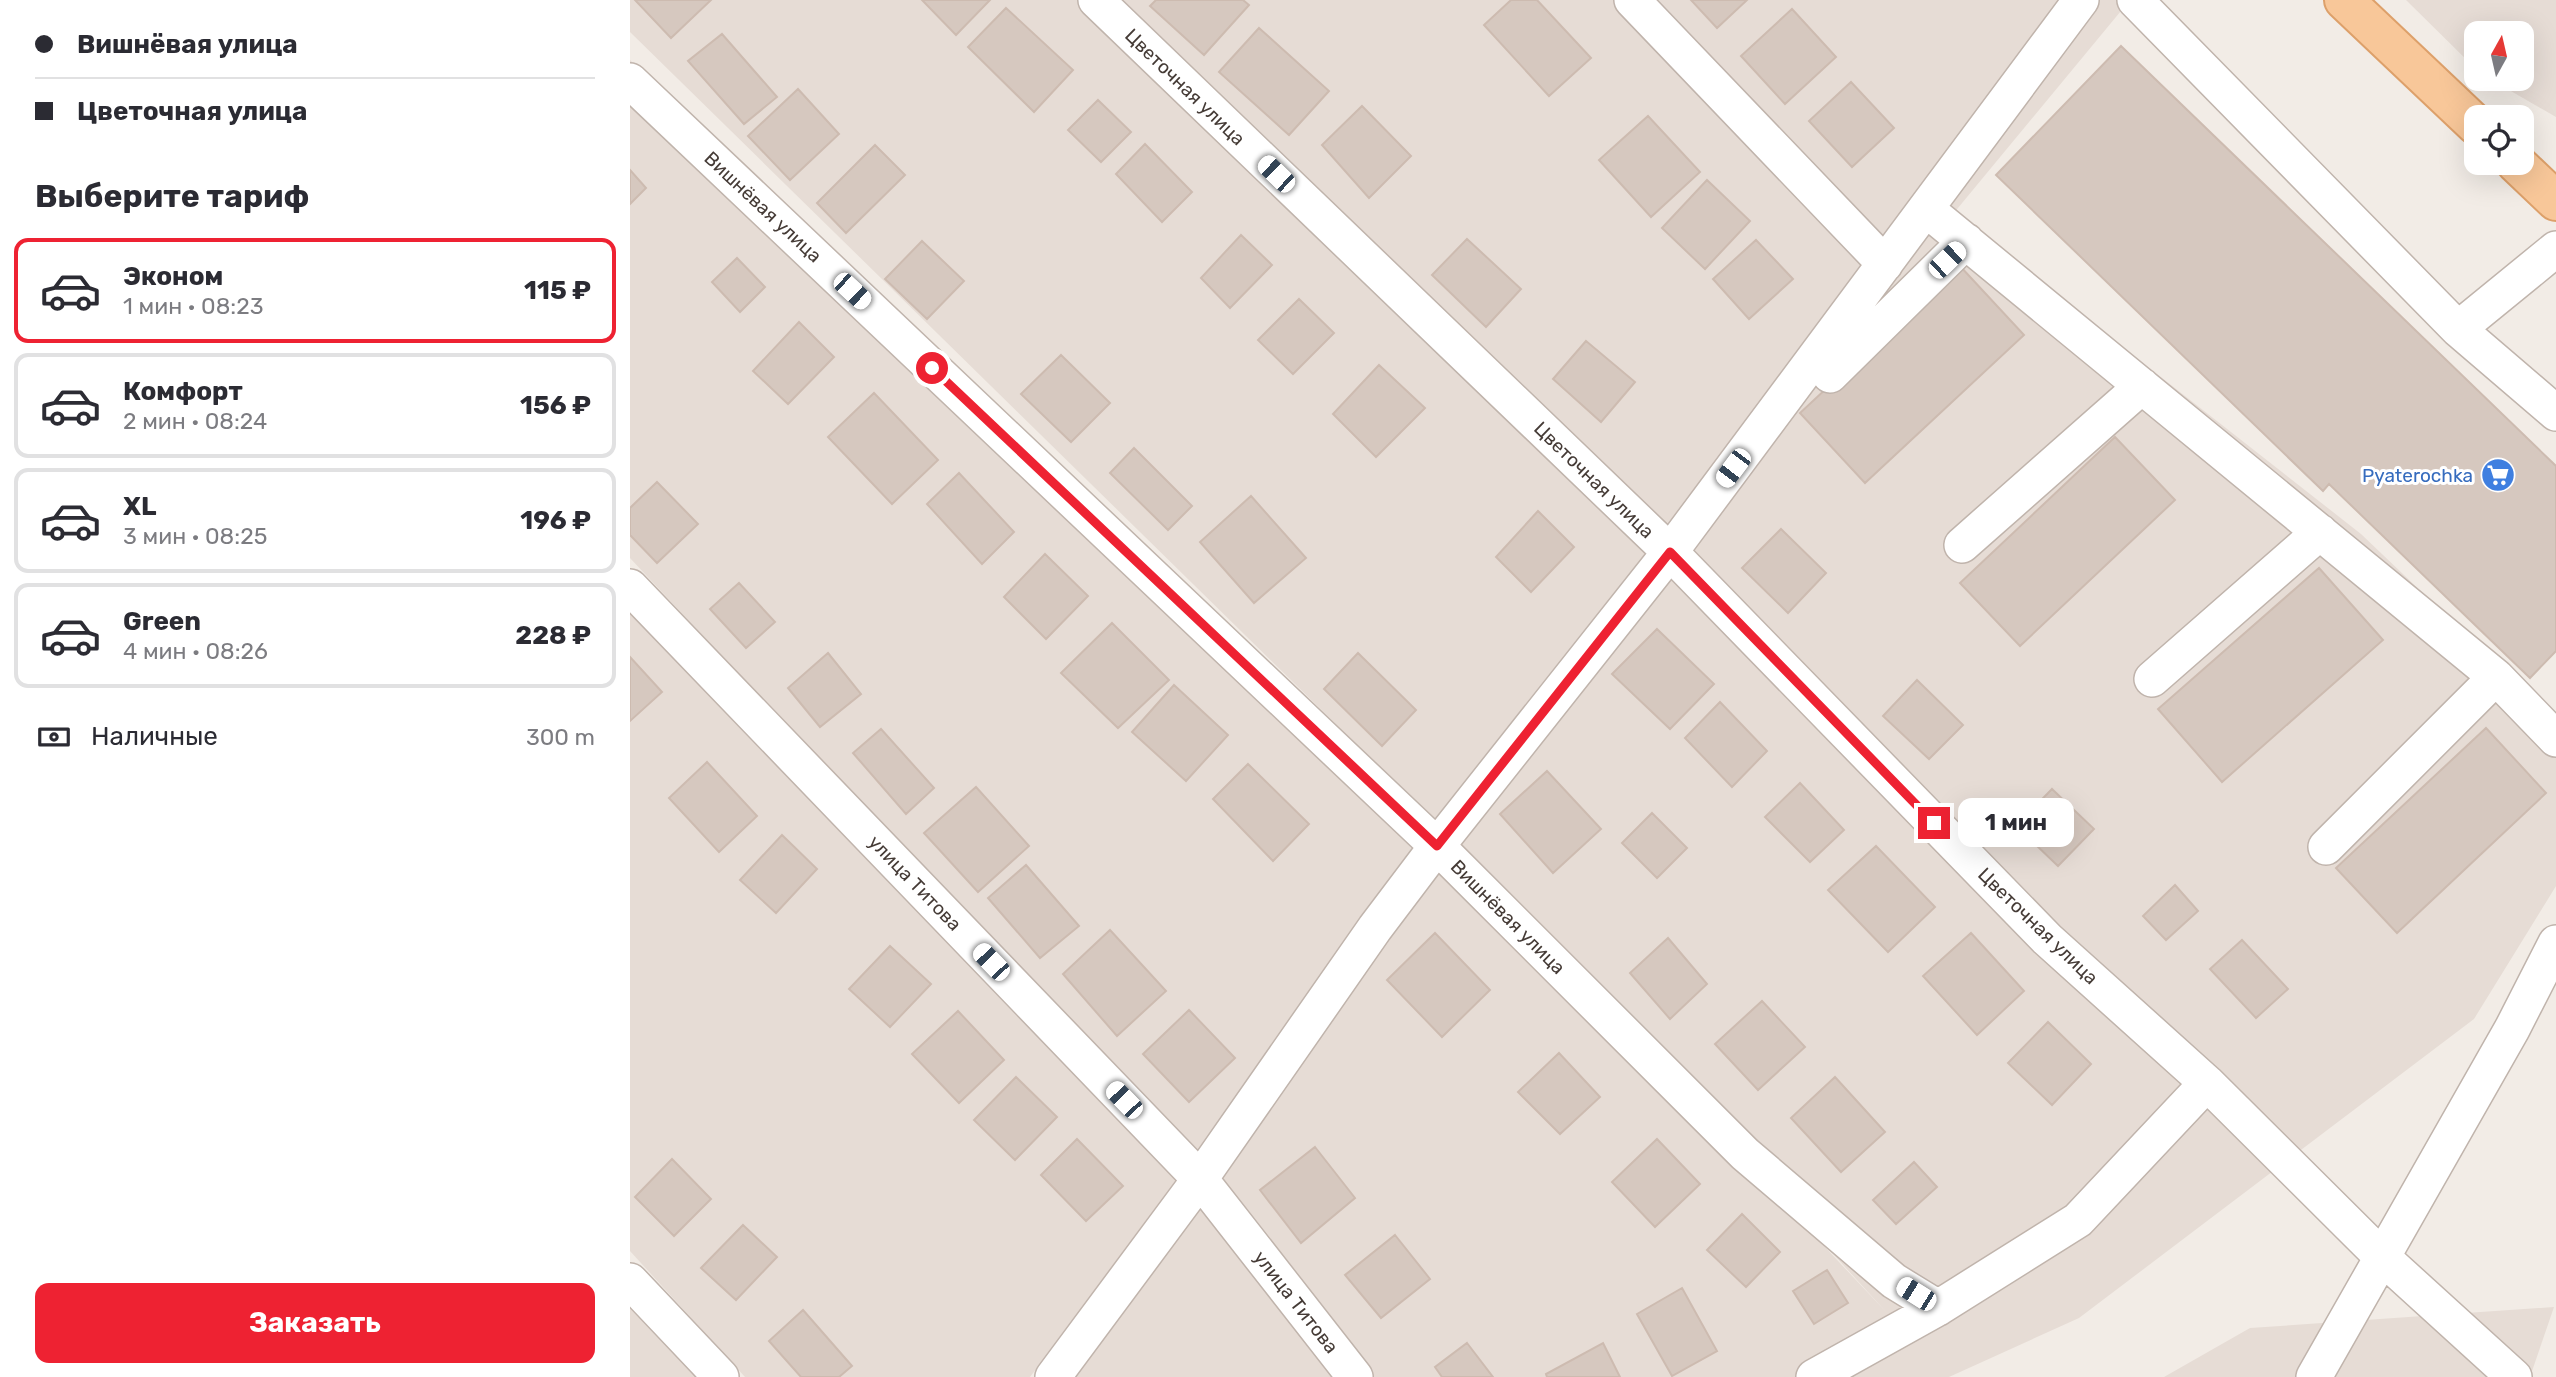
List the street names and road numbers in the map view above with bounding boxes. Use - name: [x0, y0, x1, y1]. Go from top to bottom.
- street label: Цветочная улица: [1120, 24, 1250, 150]
- street label: Вишнёвая улица: [699, 147, 827, 267]
- street label: Цветочная улица: [1529, 417, 1659, 543]
- street label: улица Титова: [864, 831, 966, 935]
- street label: Вишнёвая улица: [1446, 855, 1570, 979]
- street label: Цветочная улица: [1973, 863, 2103, 989]
- street label: улица Титова: [1249, 1246, 1343, 1358]

